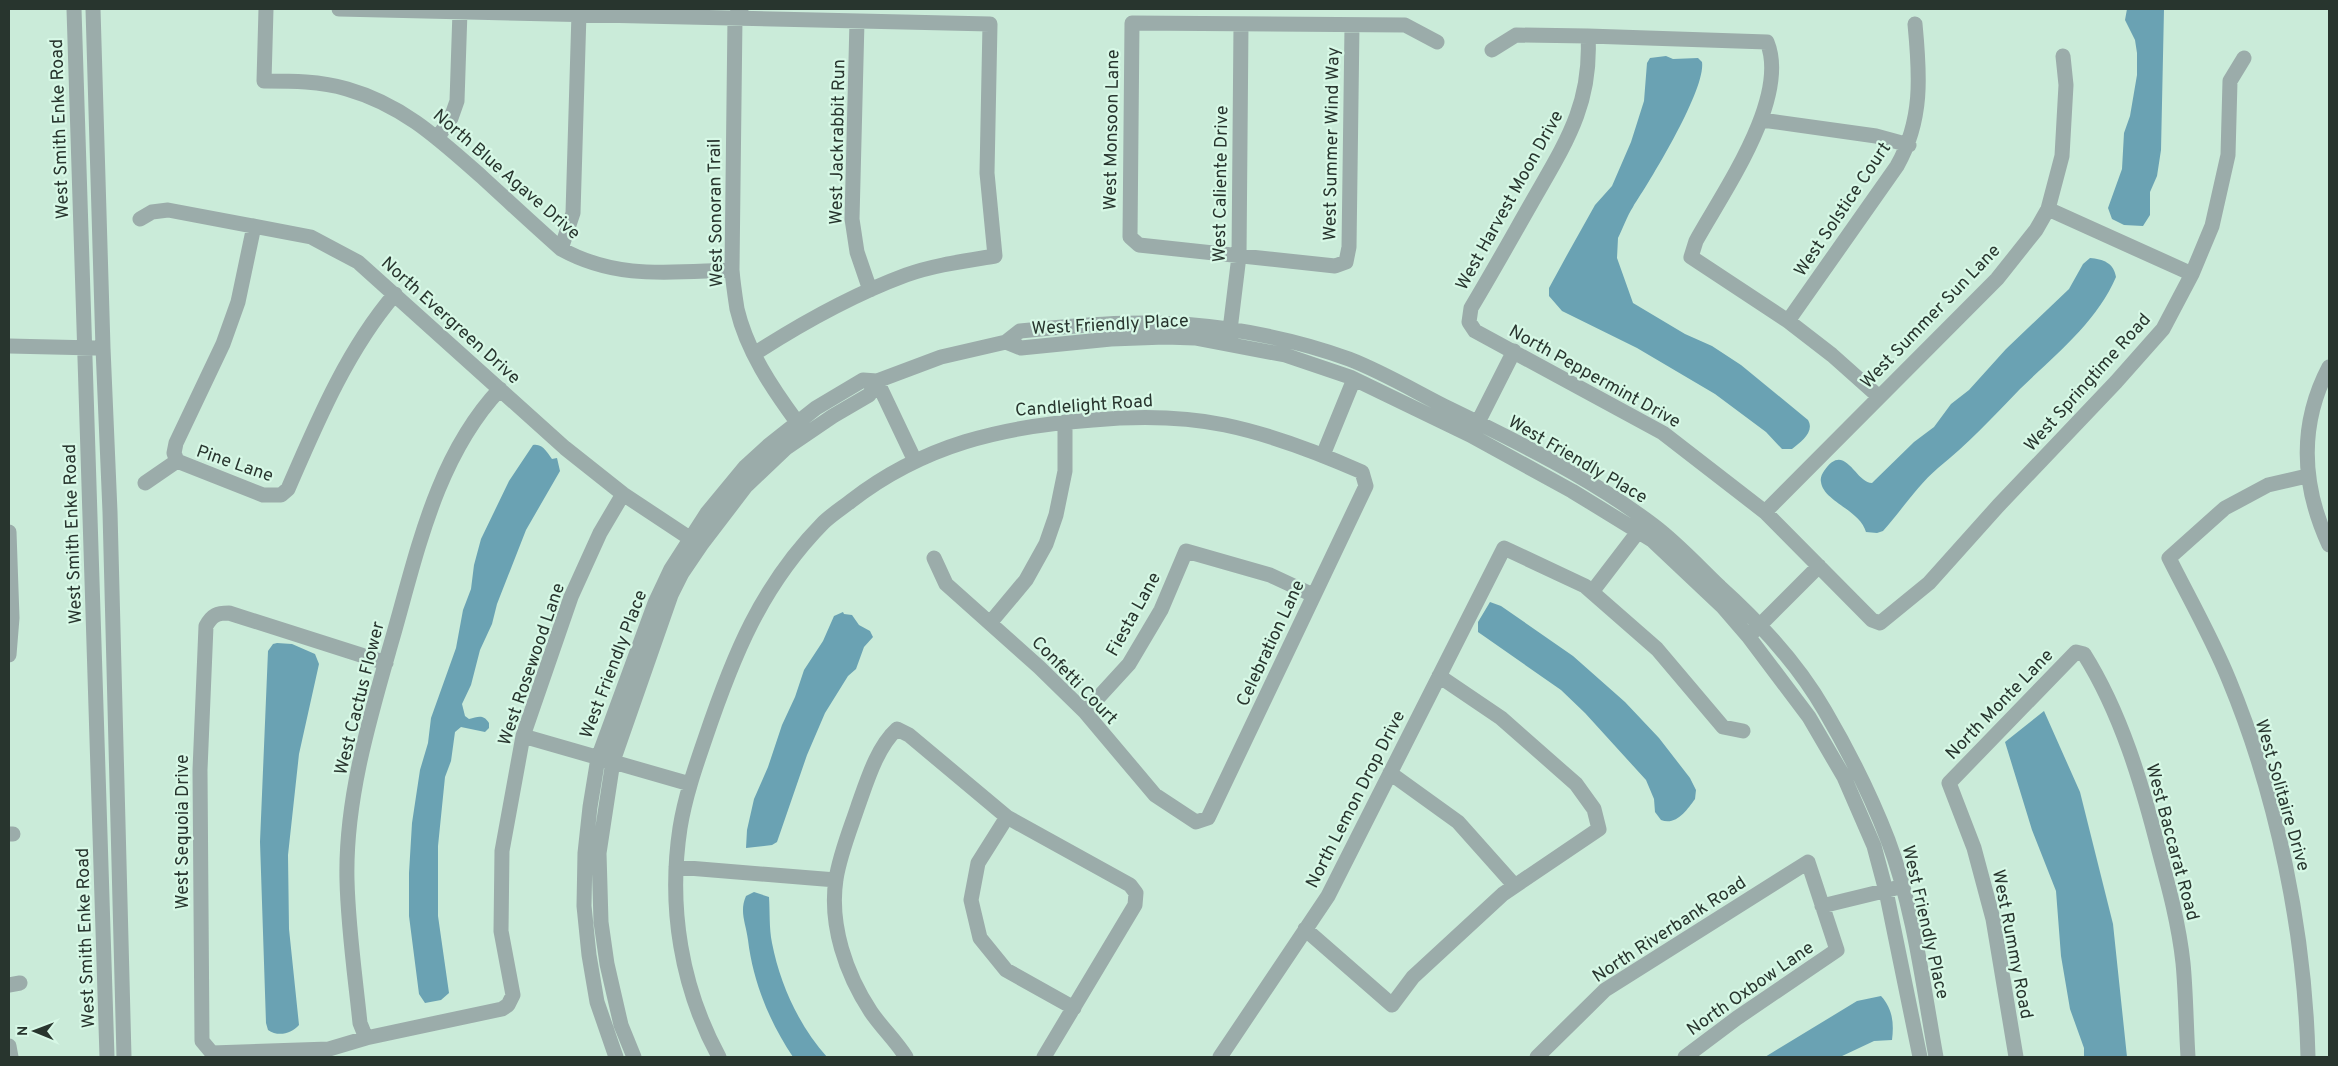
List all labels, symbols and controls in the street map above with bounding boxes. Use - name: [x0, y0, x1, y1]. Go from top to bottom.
- street label: West Smith Enke Road: [46, 38, 75, 219]
- street label: West Summer Wind Way: [1319, 47, 1346, 241]
- street label: West Monsoon Lane: [1100, 49, 1125, 211]
- street label: West Jackrabbit Run: [826, 59, 851, 225]
- street label: North Blue Agave Drive: [428, 105, 585, 245]
- street label: West Caliente Drive: [1209, 105, 1234, 263]
- street label: West Harvest Moon Drive: [1451, 107, 1569, 295]
- street label: West Sonoran Trail: [704, 138, 729, 287]
- street label: West Solstice Court: [1790, 138, 1897, 281]
- street label: West Summer Sun Lane: [1856, 240, 2006, 394]
- street label: North Evergreen Drive: [375, 252, 525, 390]
- street label: West Springtime Road: [2020, 309, 2156, 457]
- street label: West Friendly Place: [1031, 310, 1189, 341]
- street label: North Peppermint Drive: [1504, 321, 1684, 434]
- street label: Candlelight Road: [1014, 390, 1154, 423]
- street label: West Friendly Place: [1503, 411, 1651, 510]
- street label: Pine Lane: [193, 441, 276, 488]
- street label: West Smith Enke Road: [59, 443, 88, 624]
- street label: Fiesta Lane: [1102, 569, 1167, 661]
- street label: Celebration Lane: [1232, 577, 1311, 711]
- street label: West Rosewood Lane: [494, 580, 571, 749]
- street label: West Friendly Place: [575, 587, 653, 742]
- street label: West Cactus Flower: [330, 619, 391, 777]
- street label: Confetti Court: [1026, 632, 1122, 730]
- street label: North Monte Lane: [1941, 645, 2059, 765]
- street label: North Lemon Drop Drive: [1301, 707, 1411, 892]
- street label: West Solitaire Drive: [2249, 717, 2314, 874]
- street label: West Sequoia Drive: [172, 754, 195, 910]
- street label: West Baccarat Road: [2140, 761, 2204, 923]
- street label: West Friendly Place: [1896, 843, 1953, 1002]
- street label: West Smith Enke Road: [72, 847, 101, 1028]
- street label: West Rummy Road: [1986, 868, 2037, 1021]
- street label: North Riverbank Road: [1589, 872, 1751, 989]
- street label: North Oxbow Lane: [1683, 937, 1819, 1042]
- north arrow: [10, 1006, 60, 1056]
- text: N: [15, 1026, 32, 1036]

